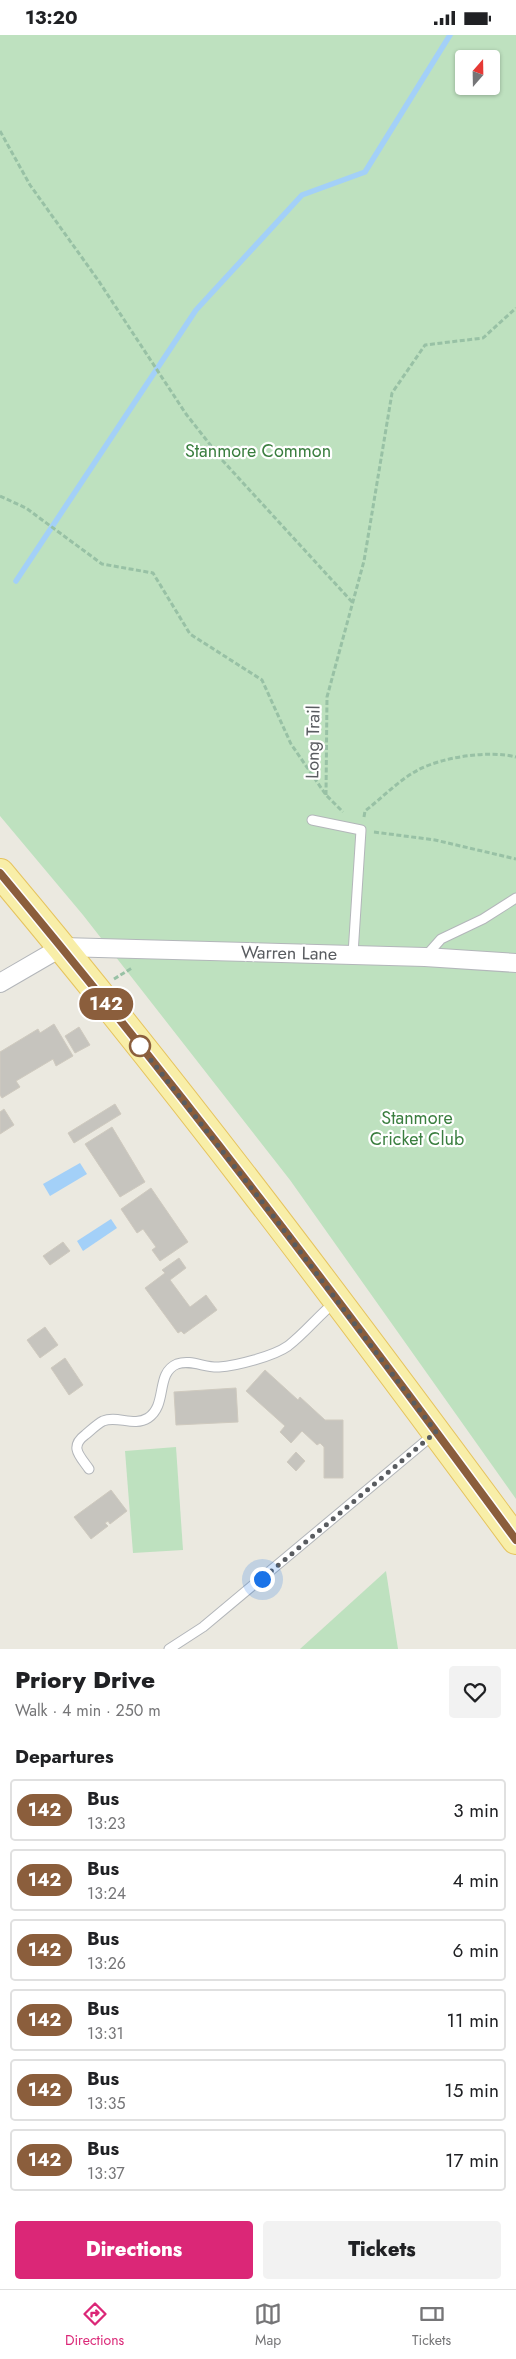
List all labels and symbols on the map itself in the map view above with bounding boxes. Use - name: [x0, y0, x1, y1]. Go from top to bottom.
- north arrow: [455, 50, 500, 95]
- park label: Stanmore Common: [185, 438, 331, 464]
- street label: Long Trail: [299, 705, 327, 779]
- street label: Warren Lane: [241, 939, 337, 967]
- line badge: 142: [77, 988, 135, 1020]
- unlabelled marker: [129, 1035, 151, 1057]
- park label: Stanmore Cricket Club: [370, 1105, 464, 1152]
- your location: [250, 1567, 275, 1592]

